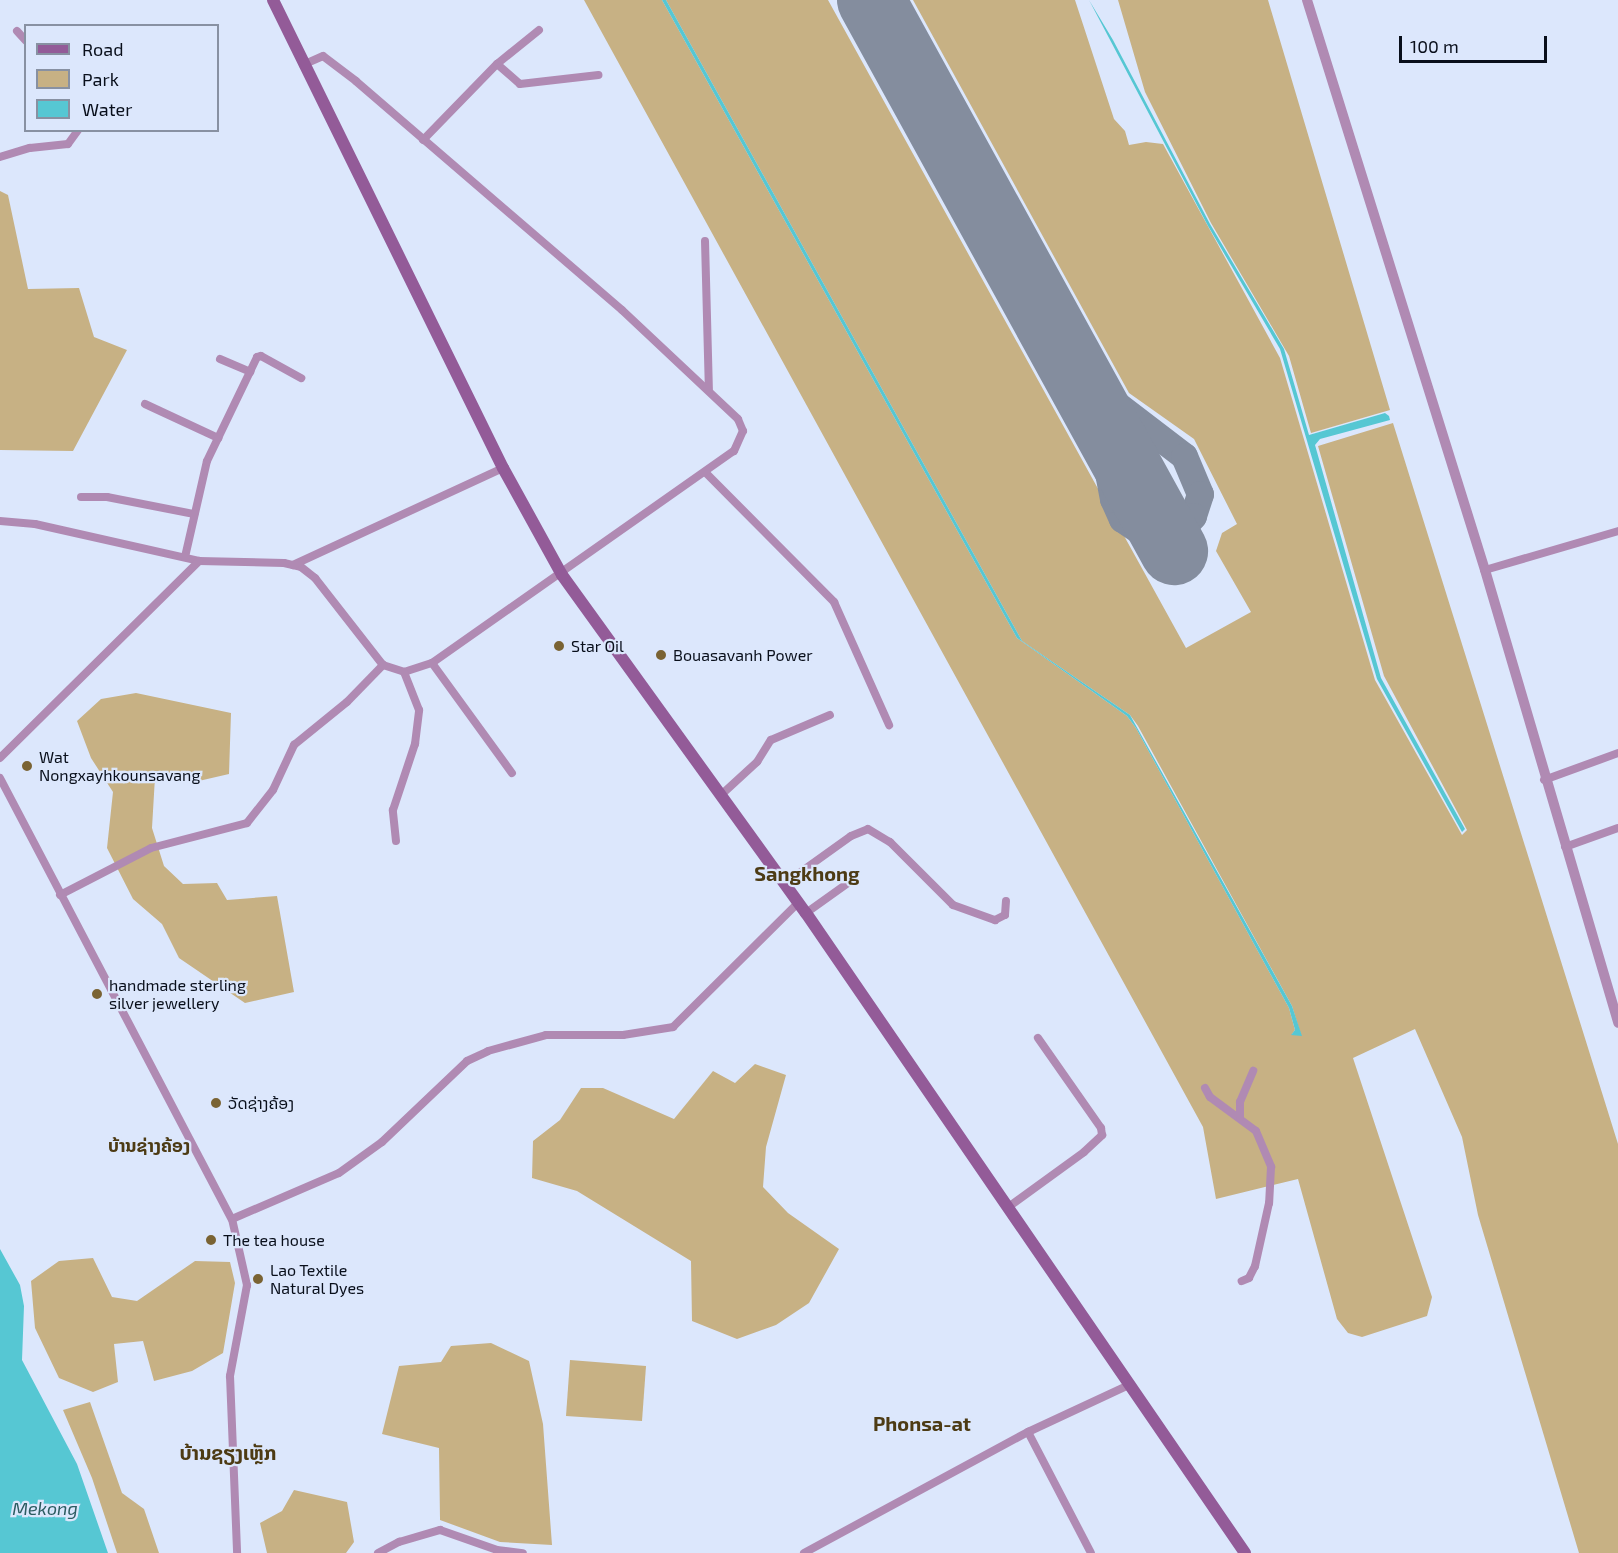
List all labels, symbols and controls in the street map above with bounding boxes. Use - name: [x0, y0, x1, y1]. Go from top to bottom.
- legend: [24, 24, 219, 132]
- scale bar: [1402, 24, 1550, 62]
- text: 100 m: [1410, 35, 1459, 57]
- text: Road: [82, 38, 123, 60]
- text: Park: [82, 68, 119, 90]
- text: Water: [82, 98, 132, 120]
- place label: Star Oil: [571, 636, 624, 656]
- marker: Star Oil: [552, 639, 566, 653]
- place label: Bouasavanh Power: [673, 645, 813, 665]
- marker: Bouasavanh Power: [654, 648, 668, 662]
- place label: Wat Nongxayhkounsavang: [39, 747, 200, 785]
- marker: Wat Nongxayhkounsavang: [20, 759, 34, 773]
- district label: Sangkhong: [754, 861, 860, 885]
- place label: handmade sterling silver jewellery: [109, 975, 246, 1013]
- marker: handmade sterling silver jewellery: [90, 987, 104, 1001]
- place label: ວັດຊ່າງຄ້ອງ: [228, 1093, 294, 1113]
- marker: ວັດຊ່າງຄ້ອງ: [209, 1096, 223, 1110]
- district label: ບ້ານຊ່າງຄ້ອງ: [108, 1134, 190, 1156]
- place label: The tea house: [223, 1230, 325, 1250]
- marker: The tea house: [204, 1233, 218, 1247]
- place label: Lao Textile Natural Dyes: [270, 1260, 365, 1298]
- marker: Lao Textile Natural Dyes: [251, 1272, 265, 1286]
- district label: Phonsa-at: [873, 1411, 971, 1435]
- district label: ບ້ານຊຽງເຫຼັກ: [180, 1440, 276, 1464]
- water label: Mekong: [12, 1497, 78, 1519]

